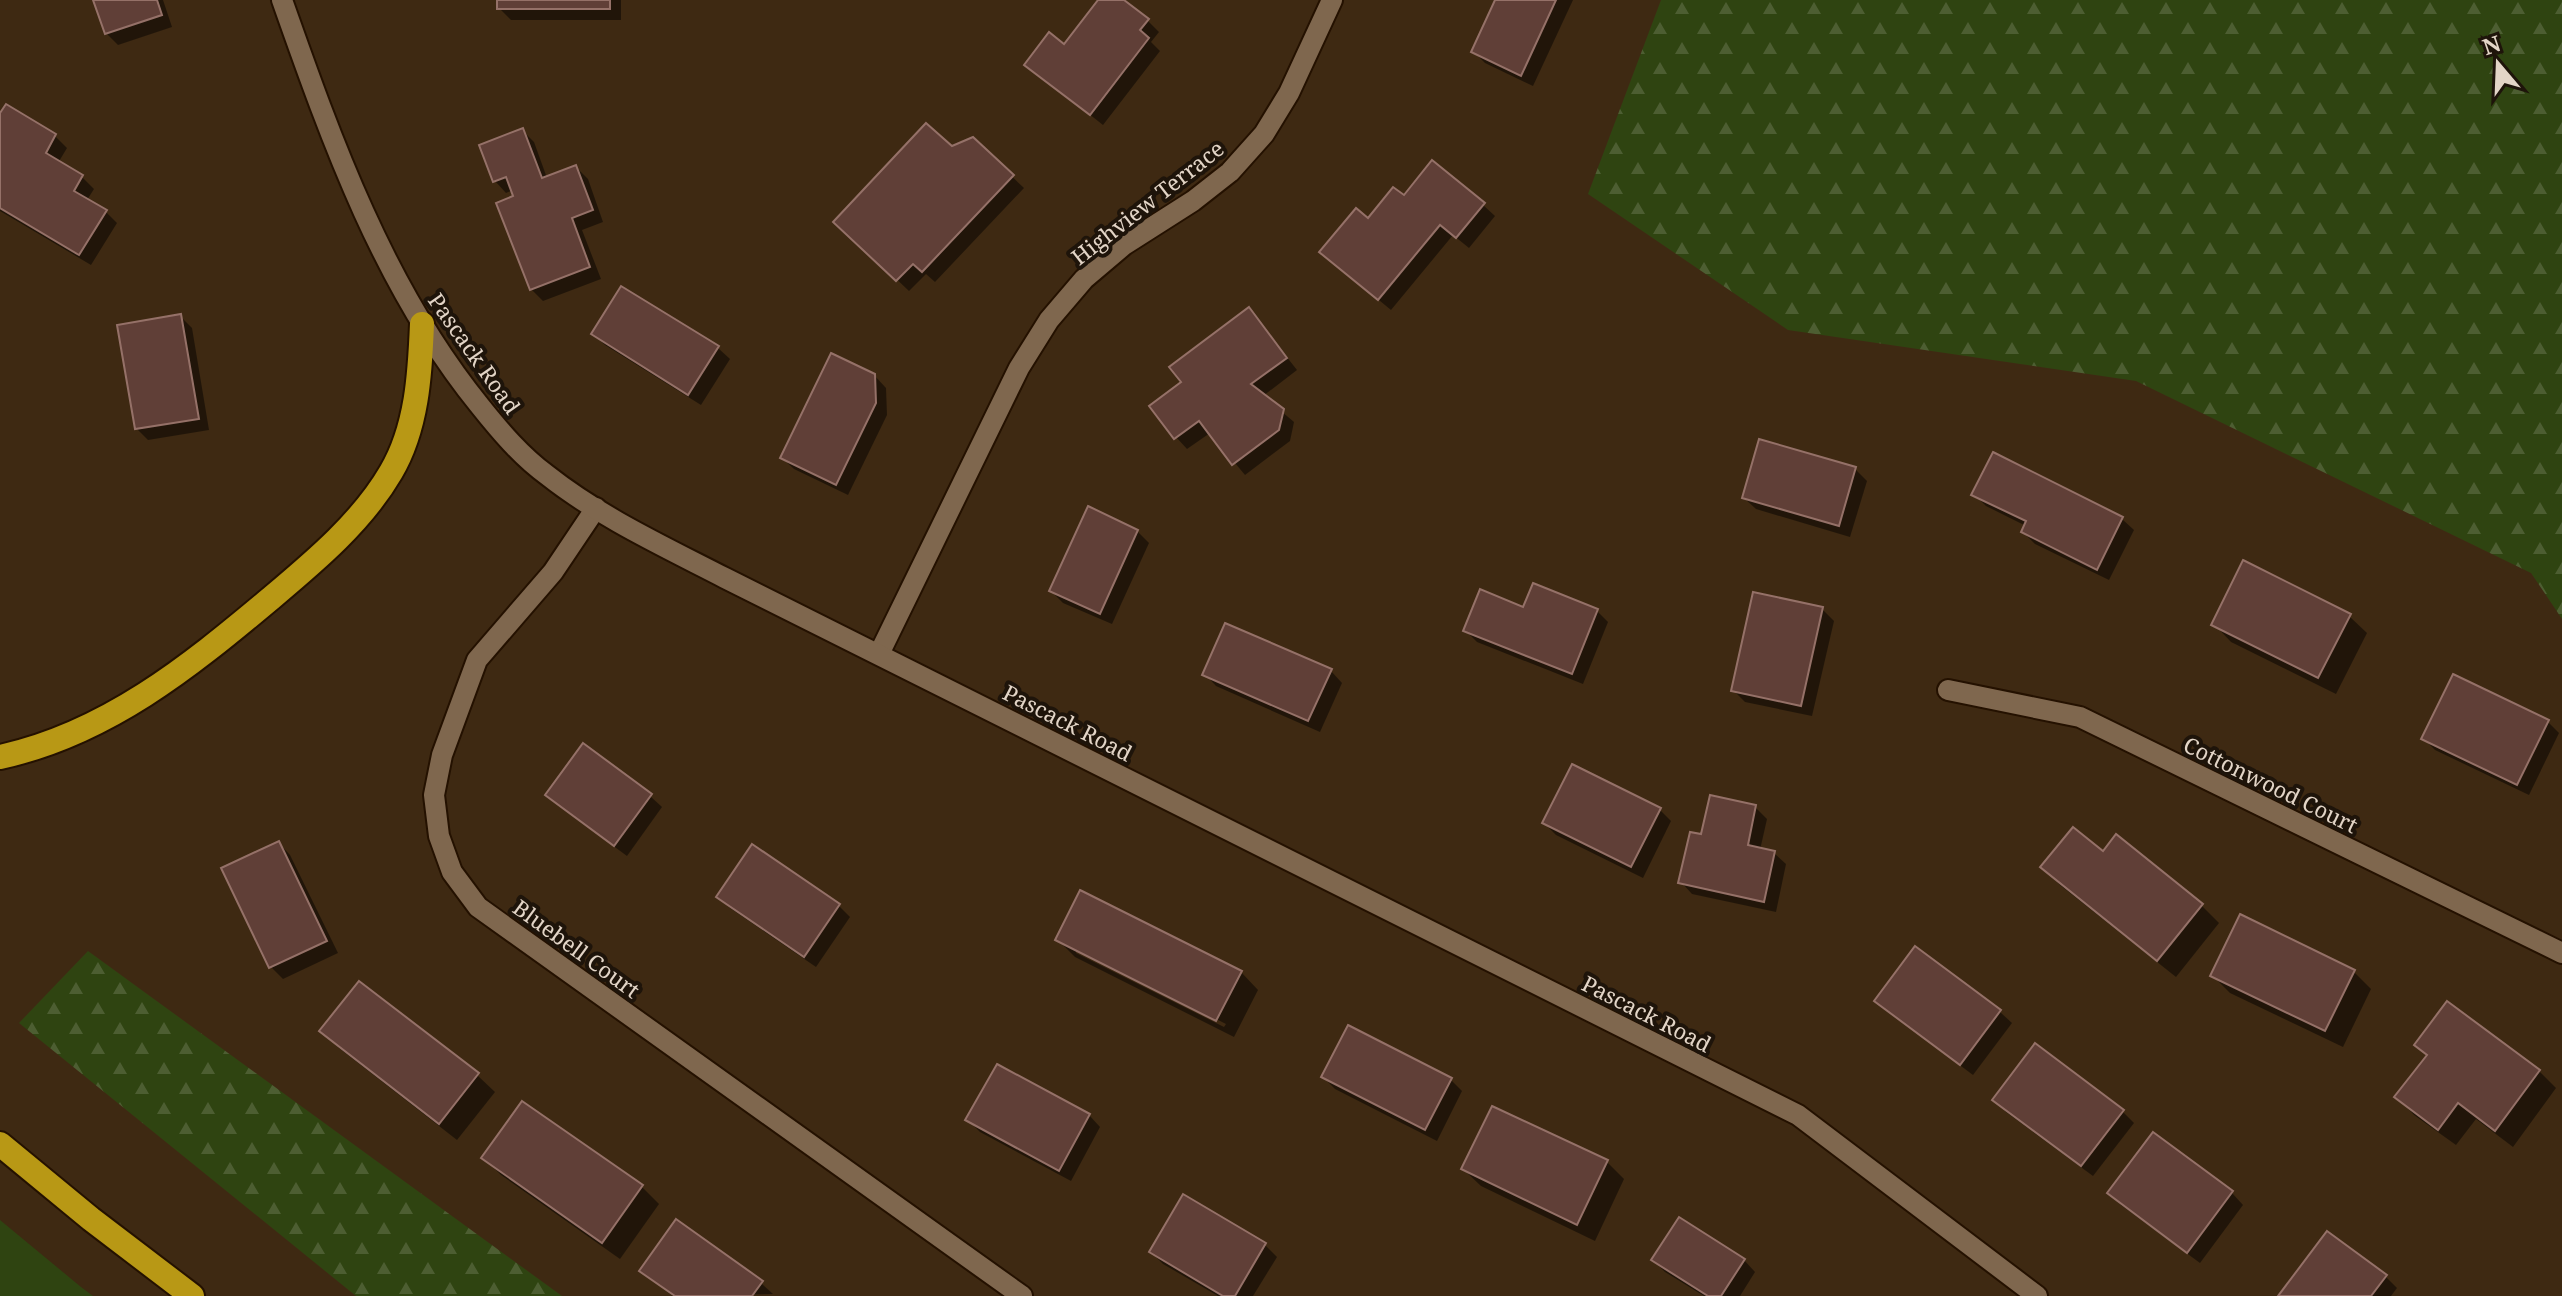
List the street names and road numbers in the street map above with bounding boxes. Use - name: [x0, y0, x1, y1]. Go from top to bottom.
- street label: Highview Terrace: [1064, 133, 1230, 271]
- street label: Pascack Road: [422, 287, 528, 420]
- street label: Pascack Road: [998, 677, 1138, 768]
- street label: Cottonwood Court: [2179, 729, 2363, 839]
- street label: Bluebell Court: [508, 892, 647, 1004]
- street label: Pascack Road: [1577, 968, 1717, 1059]

